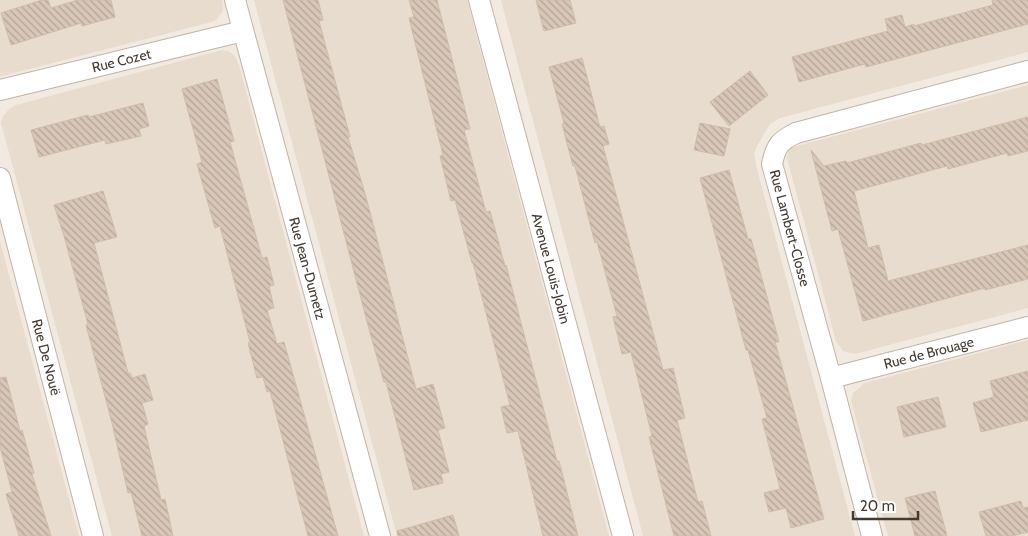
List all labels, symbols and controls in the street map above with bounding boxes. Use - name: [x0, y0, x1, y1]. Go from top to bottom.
- street label: Rue Cozet: [90, 45, 153, 76]
- street label: Rue Lambert-Closse: [766, 168, 814, 288]
- street label: Avenue Louis-Jobin: [528, 211, 575, 326]
- street label: Rue Jean-Dumetz: [285, 215, 330, 322]
- street label: Rue De Nouë: [28, 317, 65, 397]
- street label: Rue de Brouage: [882, 332, 976, 373]
- scale bar: [853, 488, 918, 520]
- text: 20 m: [860, 497, 895, 515]

